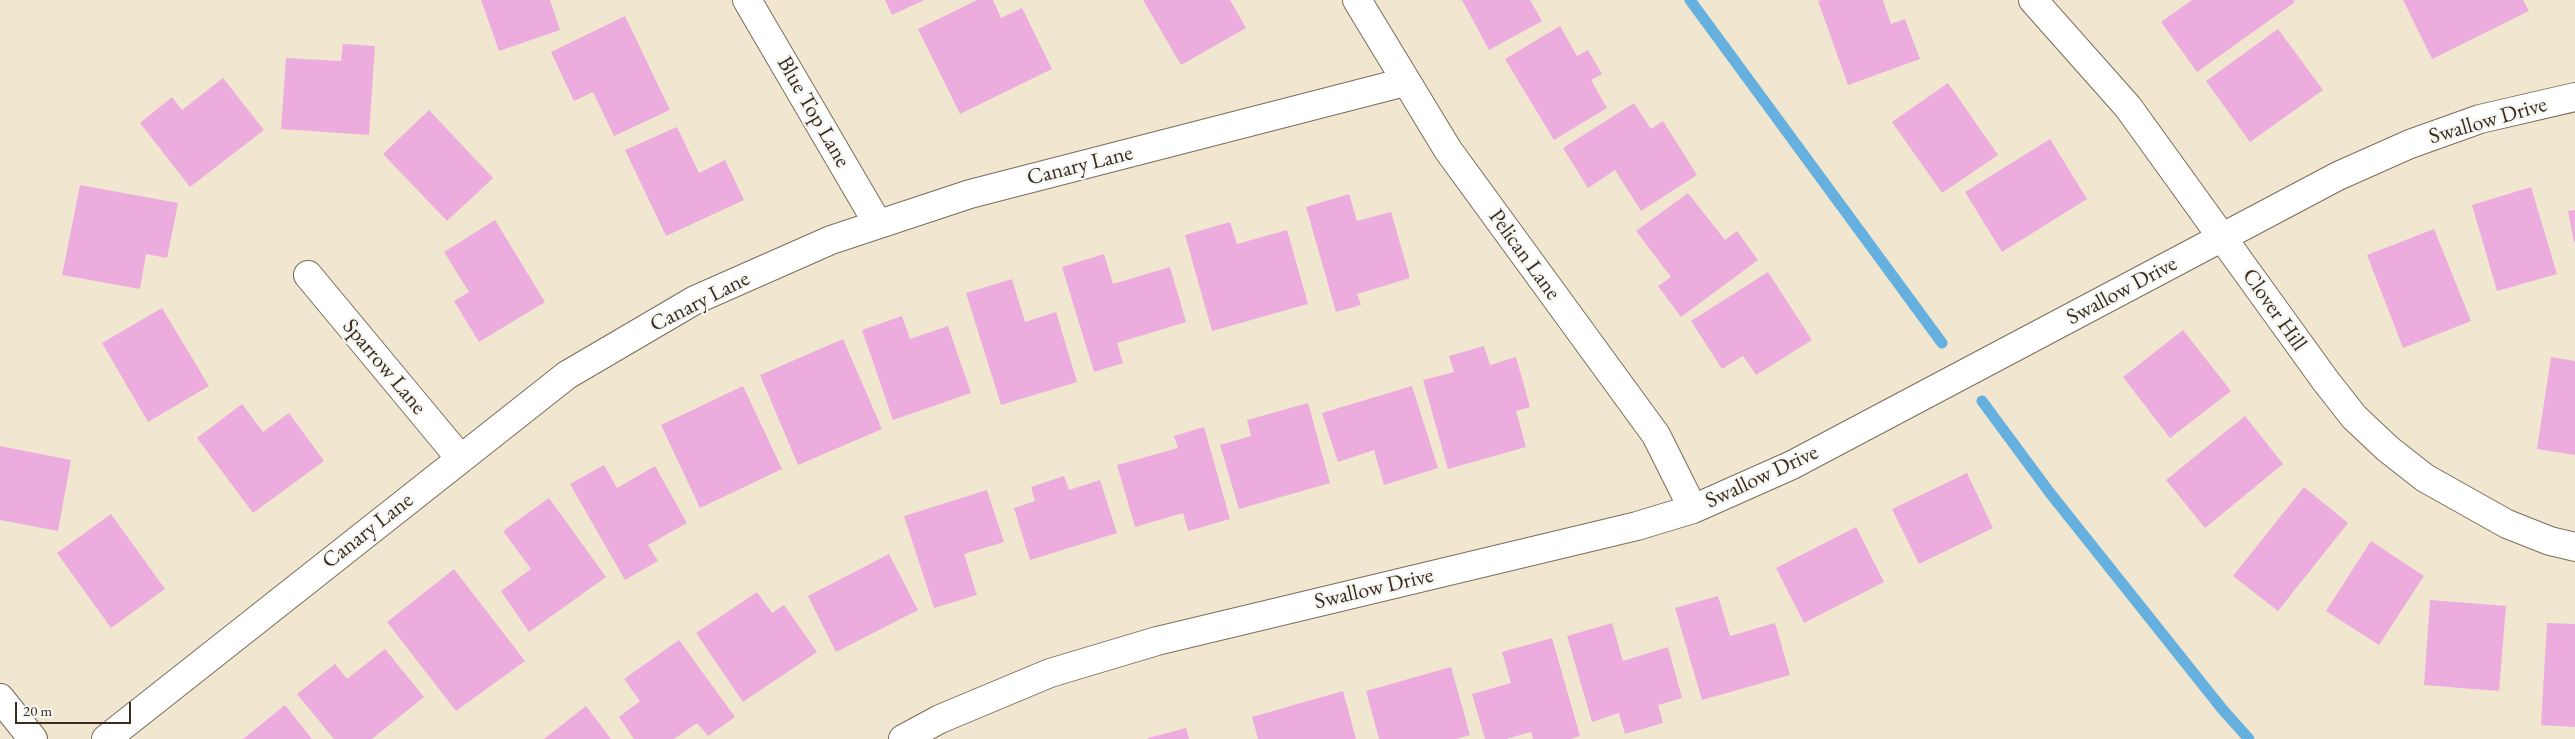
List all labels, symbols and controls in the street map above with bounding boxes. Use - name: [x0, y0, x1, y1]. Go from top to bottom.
- street label: Blue Top Lane: [771, 52, 855, 172]
- street label: Swallow Drive: [2426, 92, 2550, 150]
- street label: Canary Lane: [1024, 140, 1136, 192]
- street label: Pelican Lane: [1482, 205, 1566, 305]
- street label: Swallow Drive: [2062, 251, 2182, 331]
- street label: Clover Hill: [2236, 264, 2312, 356]
- street label: Canary Lane: [646, 266, 754, 338]
- street label: Sparrow Lane: [336, 314, 432, 420]
- street label: Swallow Drive: [1701, 439, 1823, 515]
- street label: Canary Lane: [317, 487, 419, 575]
- street label: Swallow Drive: [1312, 562, 1436, 616]
- scale bar: [18, 692, 134, 724]
- text: 20 m: [23, 701, 52, 720]

